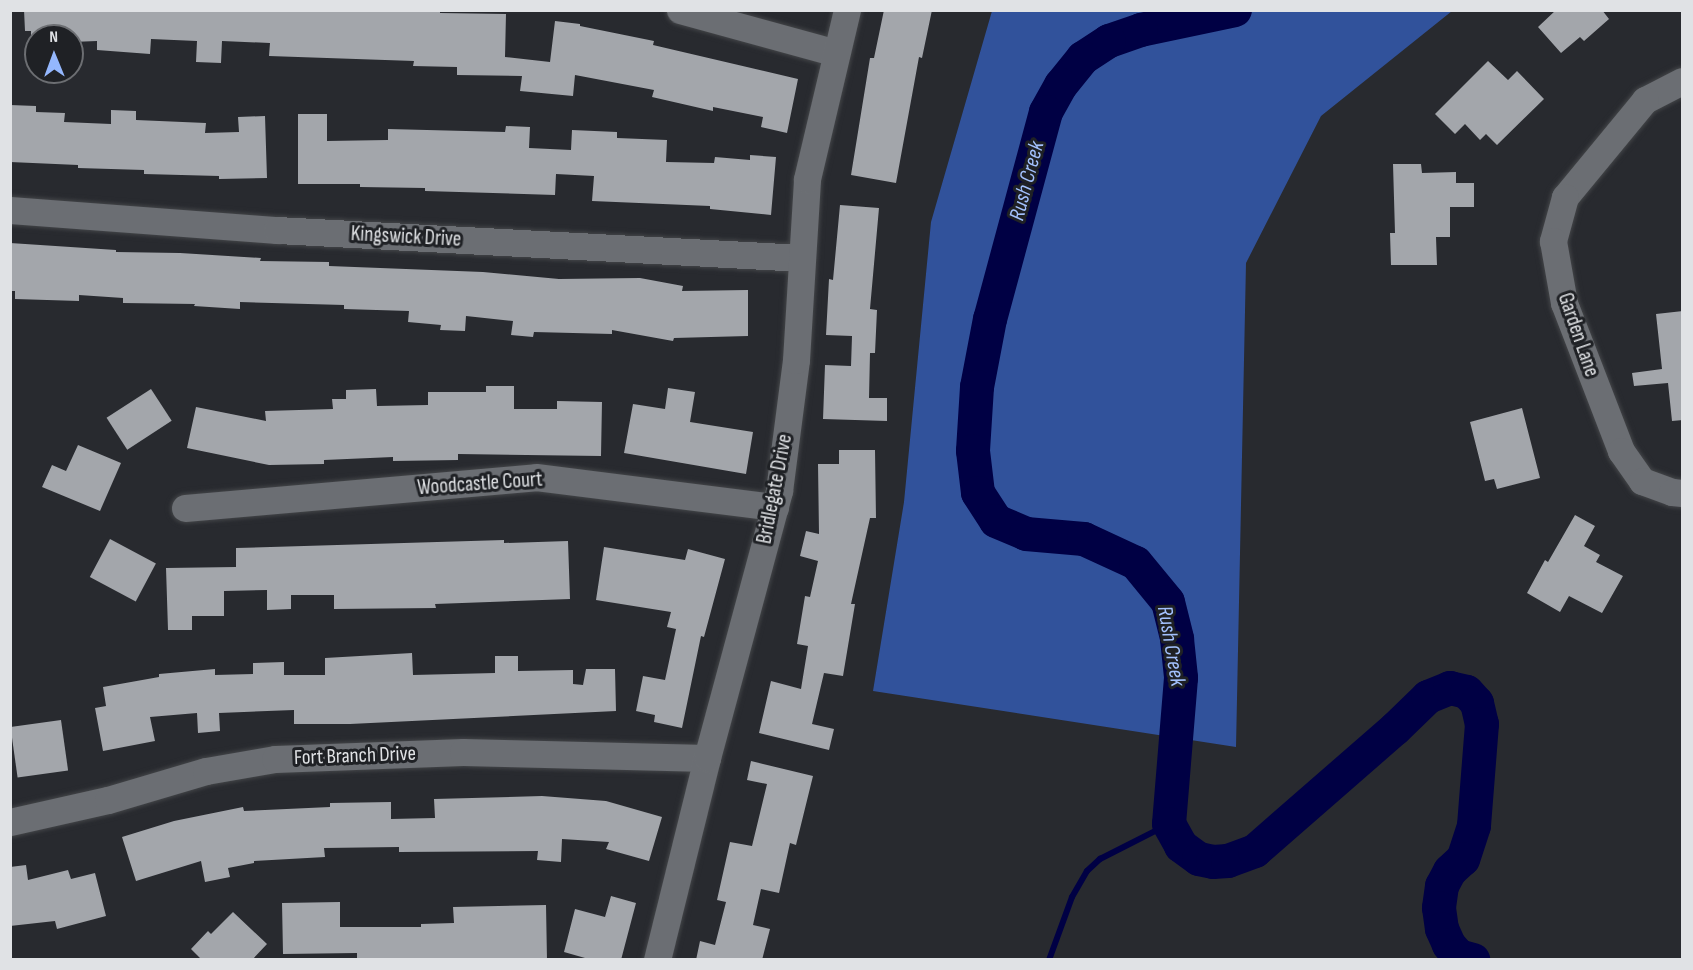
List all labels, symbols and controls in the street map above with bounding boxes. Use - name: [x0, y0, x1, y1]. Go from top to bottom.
- north arrow: [24, 24, 84, 84]
- text: N: [49, 28, 58, 47]
- water label: Rush Creek: [1004, 138, 1050, 224]
- street label: Kingswick Drive: [350, 222, 462, 252]
- street label: Garden Lane: [1552, 290, 1604, 380]
- street label: Bridlegate Drive: [752, 432, 798, 546]
- street label: Woodcastle Court: [417, 467, 543, 501]
- water label: Rush Creek: [1151, 604, 1191, 688]
- street label: Fort Branch Drive: [294, 741, 416, 771]

